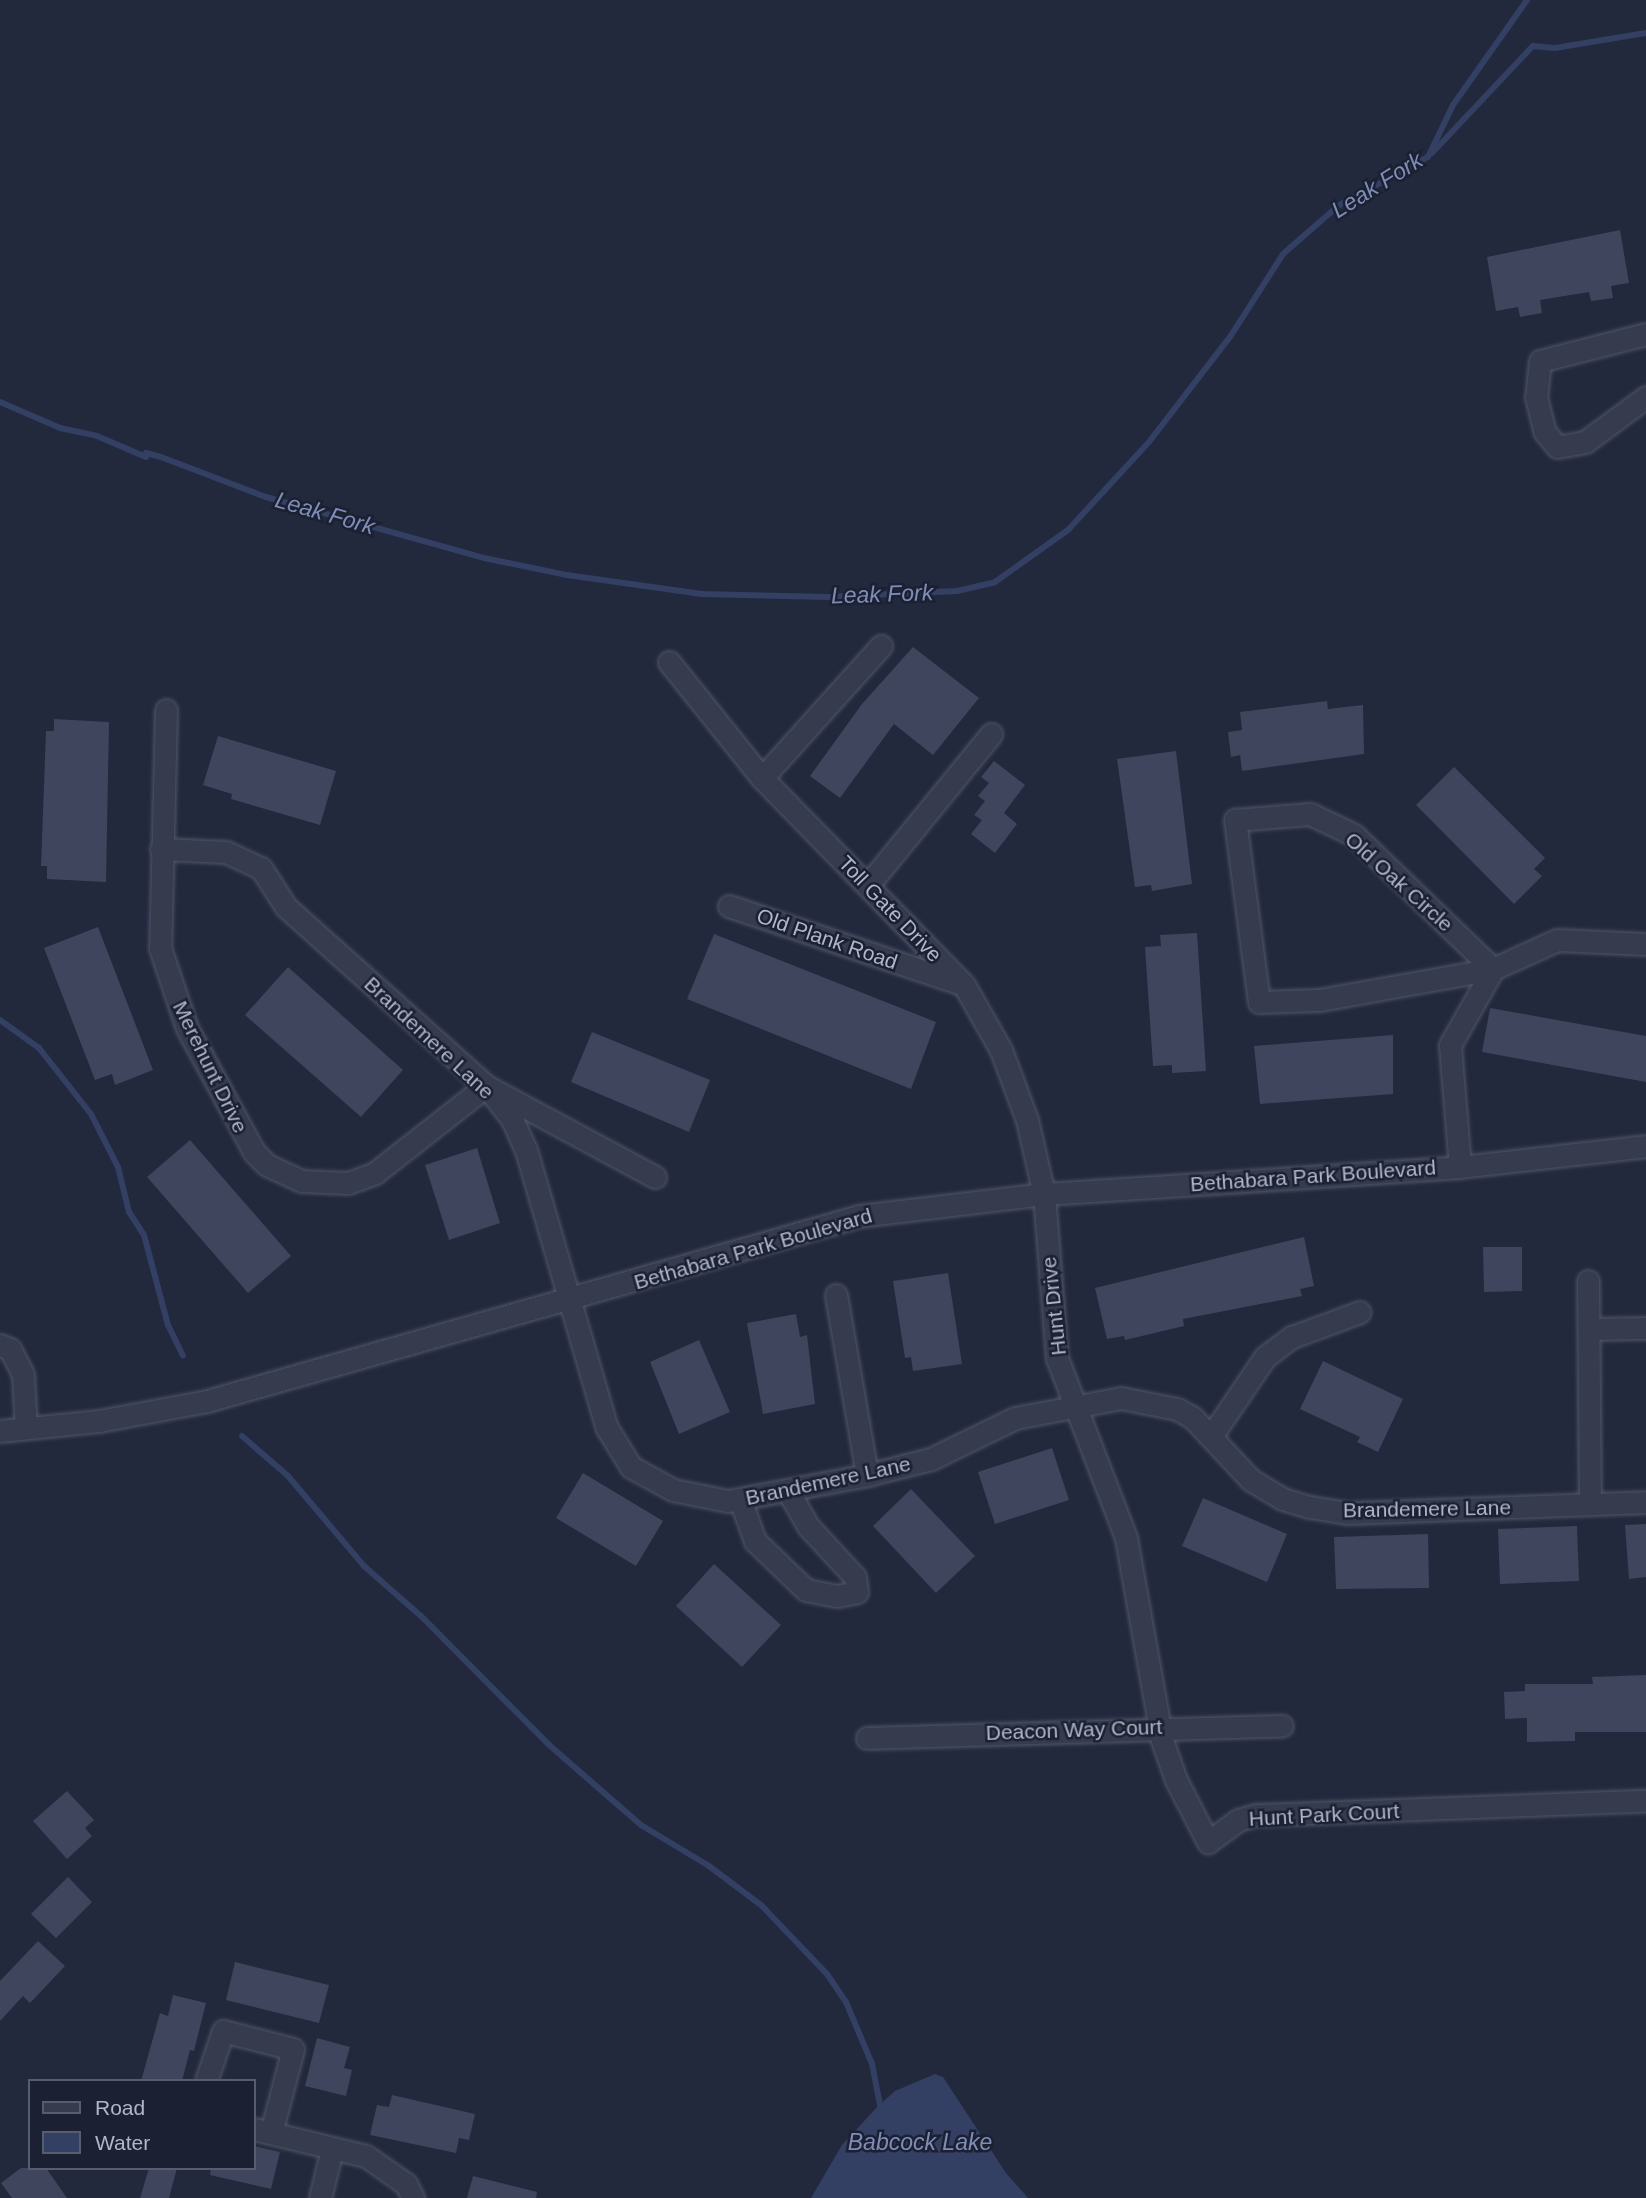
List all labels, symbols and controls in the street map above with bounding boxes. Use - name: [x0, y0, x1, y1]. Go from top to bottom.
- water label: Leak Fork: [1326, 146, 1428, 224]
- water label: Leak Fork: [272, 486, 378, 540]
- water label: Leak Fork: [830, 578, 934, 610]
- street label: Old Oak Circle: [1340, 827, 1458, 937]
- street label: Toll Gate Drive: [833, 851, 947, 967]
- street label: Old Plank Road: [753, 903, 901, 975]
- street label: Brandemere Lane: [359, 971, 499, 1105]
- street label: Merehunt Drive: [167, 997, 253, 1137]
- street label: Bethabara Park Boulevard: [1189, 1155, 1437, 1197]
- street label: Bethabara Park Boulevard: [631, 1203, 875, 1295]
- street label: Hunt Drive: [1036, 1255, 1072, 1357]
- street label: Brandemere Lane: [743, 1451, 913, 1511]
- street label: Brandemere Lane: [1343, 1495, 1511, 1523]
- street label: Deacon Way Court: [985, 1714, 1163, 1746]
- street label: Hunt Park Court: [1248, 1798, 1400, 1832]
- legend: [28, 2079, 256, 2170]
- text: Road: [95, 2096, 145, 2119]
- water label: Babcock Lake: [848, 2128, 992, 2156]
- text: Water: [95, 2131, 150, 2154]

